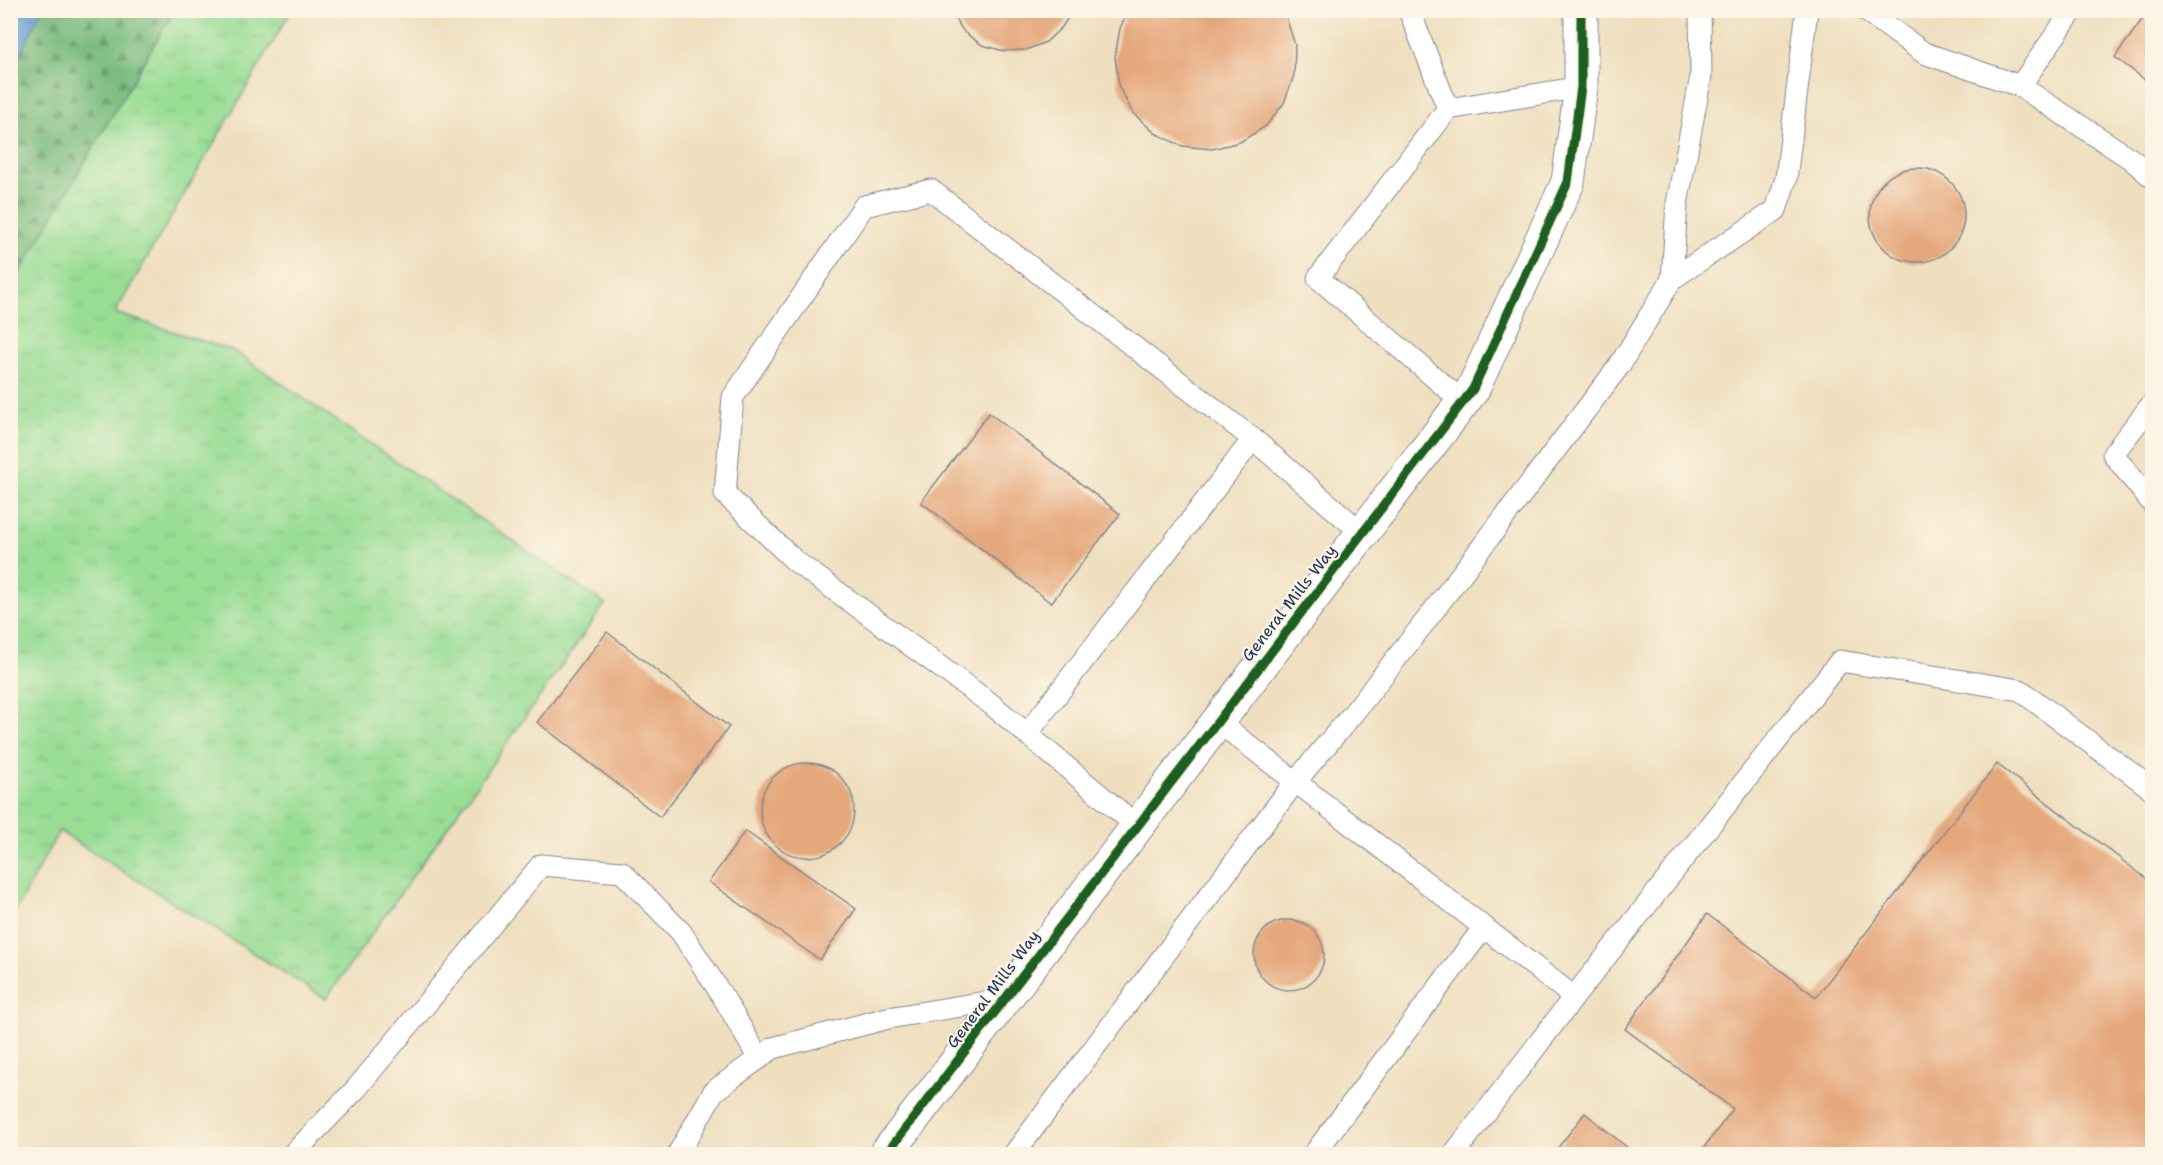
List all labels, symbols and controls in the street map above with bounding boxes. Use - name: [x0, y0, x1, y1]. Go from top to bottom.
- street label: General Mills Way: [1237, 540, 1341, 666]
- street label: General Mills Way: [942, 926, 1044, 1052]

